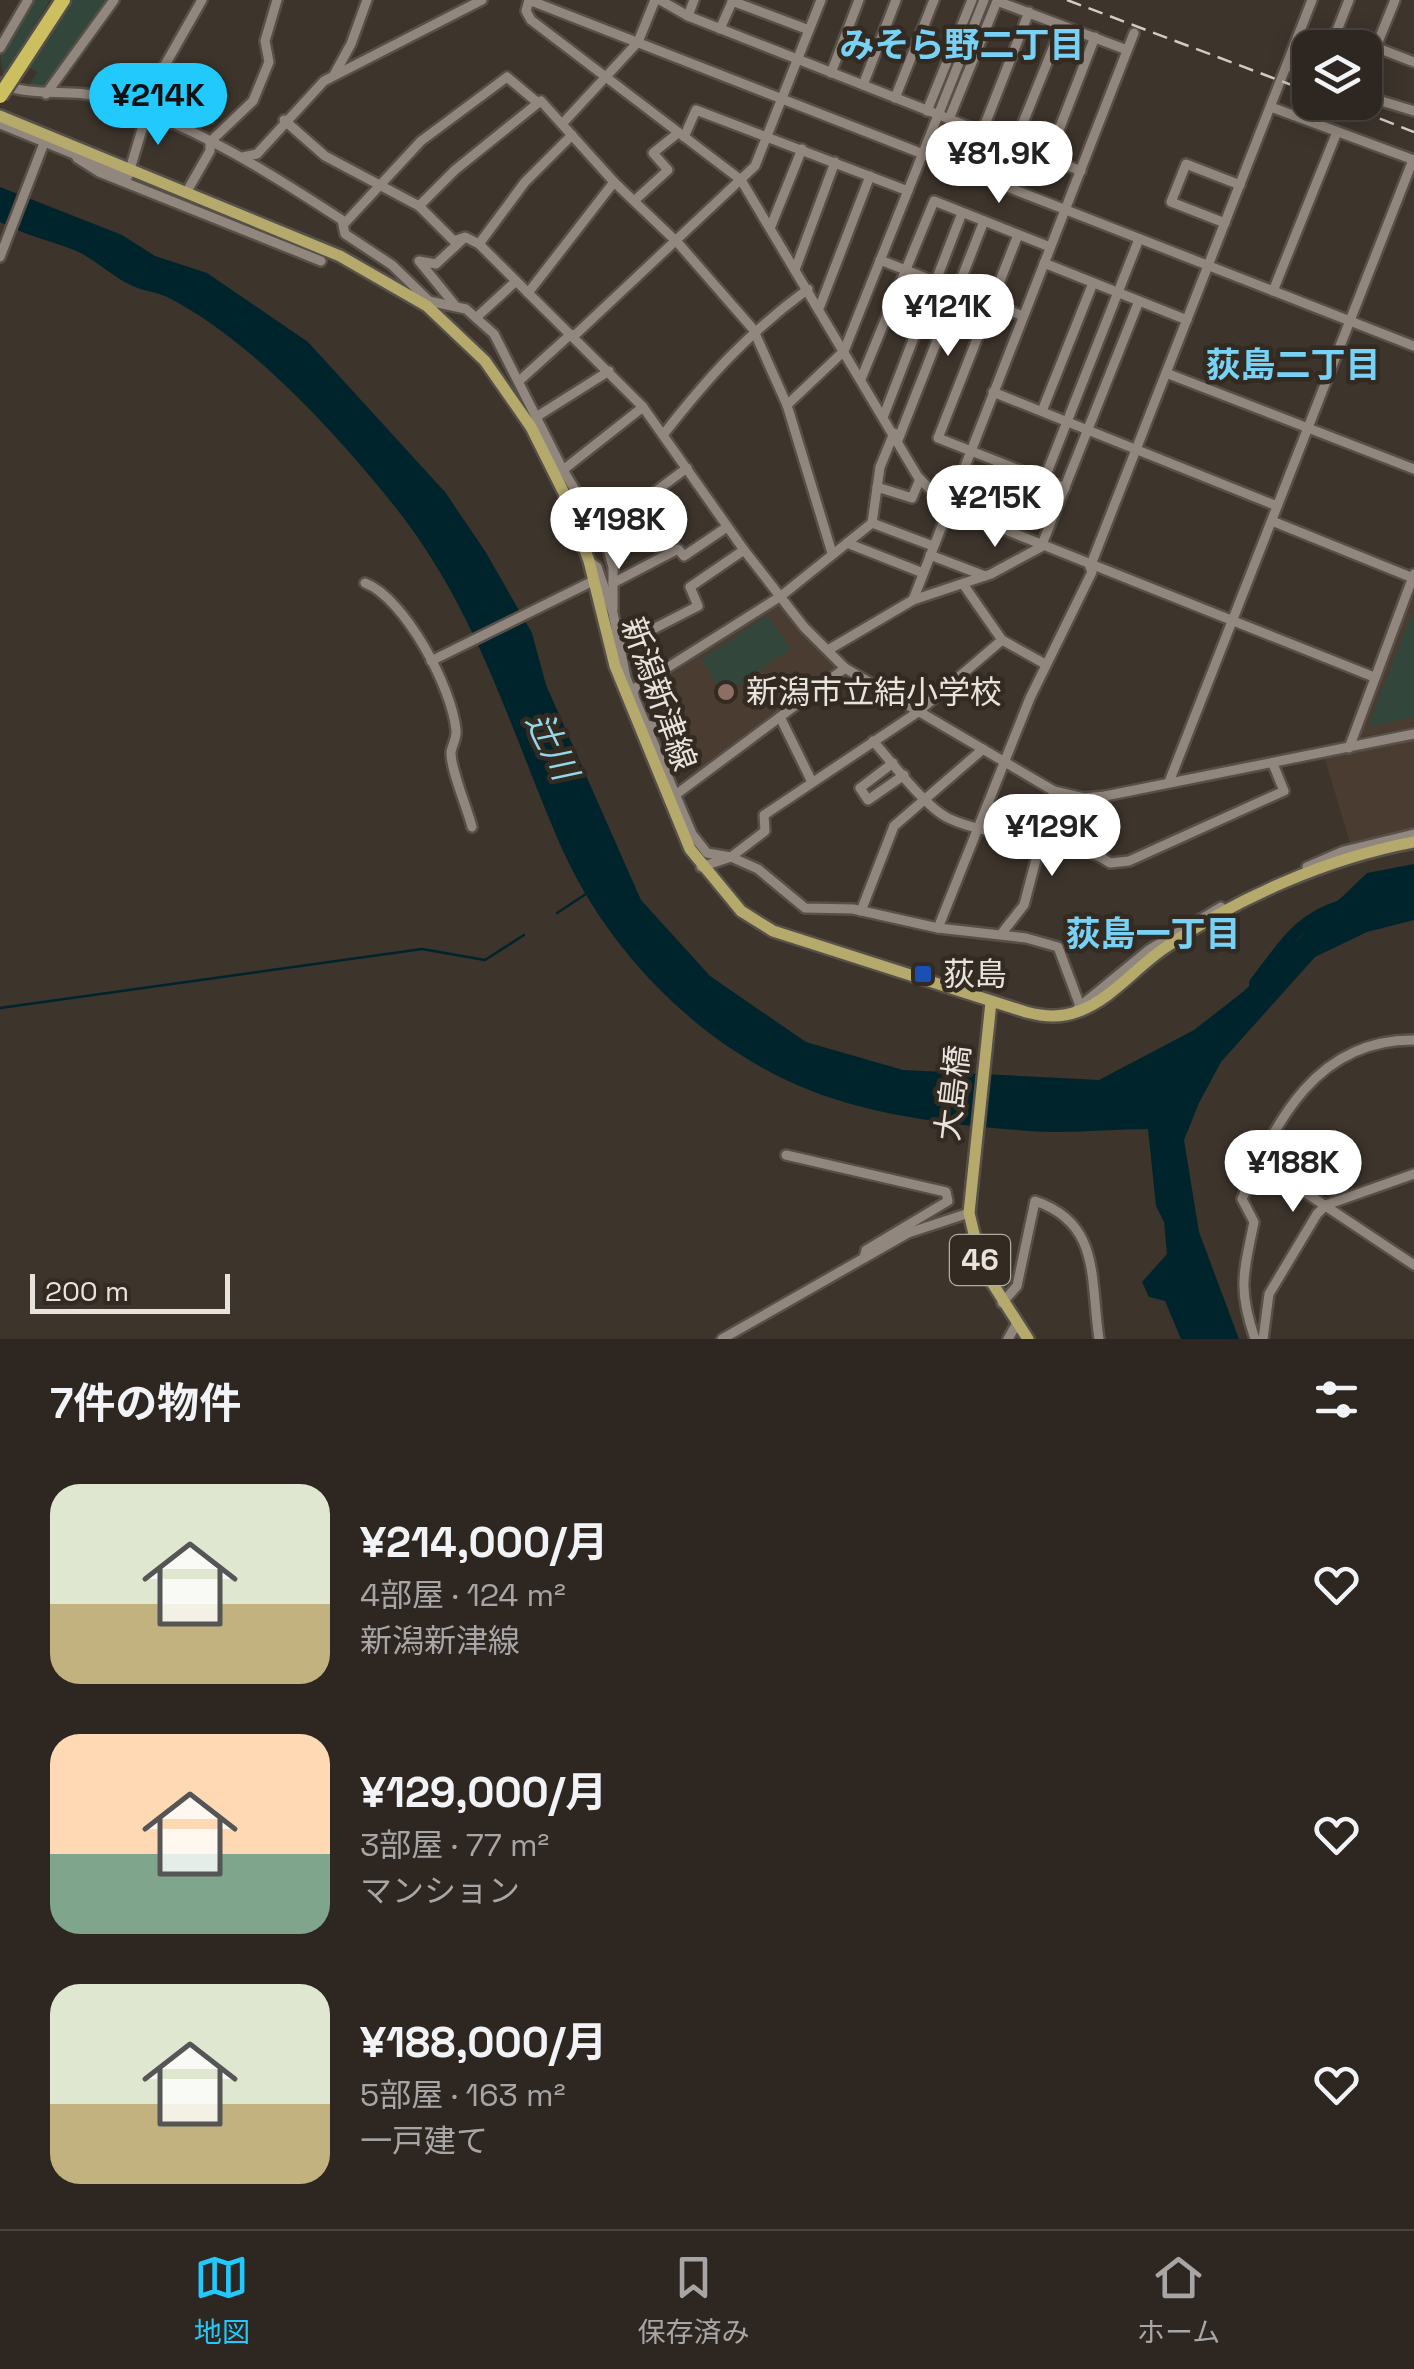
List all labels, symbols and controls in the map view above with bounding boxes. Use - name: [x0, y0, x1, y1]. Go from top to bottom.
- district label: みそら野二丁目: [839, 23, 1085, 67]
- map controls: [1292, 30, 1382, 120]
- button: layers: [1292, 30, 1382, 120]
- pin: ¥214K: [88, 63, 228, 148]
- text: ¥214K: [111, 75, 205, 115]
- pin: ¥81.9K: [918, 121, 1080, 206]
- text: ¥81.9K: [948, 133, 1050, 173]
- pin: ¥121K: [878, 274, 1018, 359]
- text: ¥121K: [904, 286, 992, 326]
- district label: 荻島二丁目: [1205, 343, 1381, 387]
- pin: ¥215K: [925, 465, 1065, 550]
- text: ¥215K: [949, 477, 1041, 517]
- pin: ¥198K: [549, 487, 689, 572]
- text: ¥198K: [572, 499, 666, 539]
- street label: 新潟新津線: [613, 612, 705, 776]
- place label: 新潟市立結小学校: [746, 672, 1002, 712]
- marker: 新潟市立結小学校: [715, 681, 737, 703]
- water label: 辻川: [517, 705, 589, 791]
- pin: ¥129K: [982, 794, 1122, 879]
- text: ¥129K: [1006, 806, 1099, 846]
- district label: 荻島一丁目: [1065, 912, 1241, 956]
- place label: 荻島: [943, 954, 1007, 994]
- marker: 荻島: [912, 963, 934, 985]
- street label: 大島橋: [927, 1043, 979, 1143]
- pin: ¥188K: [1223, 1130, 1363, 1215]
- text: ¥188K: [1247, 1142, 1339, 1182]
- road number: 46: [950, 1235, 1010, 1285]
- scale bar: [30, 1269, 230, 1314]
- text: 200 m: [45, 1273, 129, 1309]
- icon: filters: [1309, 1372, 1364, 1427]
- text: 7件の物件: [50, 1377, 241, 1430]
- text: ¥214,000/月: [360, 1516, 608, 1569]
- icon: home: [130, 1524, 250, 1644]
- icon: heart: [1309, 1557, 1364, 1612]
- text: 4部屋 · 124 m²: [360, 1575, 566, 1615]
- text: 新潟新津線: [360, 1621, 520, 1661]
- text: ¥129,000/月: [360, 1766, 607, 1819]
- icon: home: [130, 1774, 250, 1894]
- icon: heart: [1309, 1807, 1364, 1862]
- text: 3部屋 · 77 m²: [360, 1825, 549, 1865]
- text: マンション: [360, 1871, 520, 1911]
- text: ¥188,000/月: [360, 2016, 607, 2069]
- icon: home: [130, 2024, 250, 2144]
- icon: heart: [1309, 2057, 1364, 2112]
- text: 5部屋 · 163 m²: [360, 2075, 565, 2115]
- text: 一戸建て: [360, 2121, 488, 2161]
- tab: 地図: [194, 2250, 250, 2350]
- tab: 保存済み: [637, 2250, 749, 2350]
- tab: ホーム: [1137, 2250, 1220, 2350]

